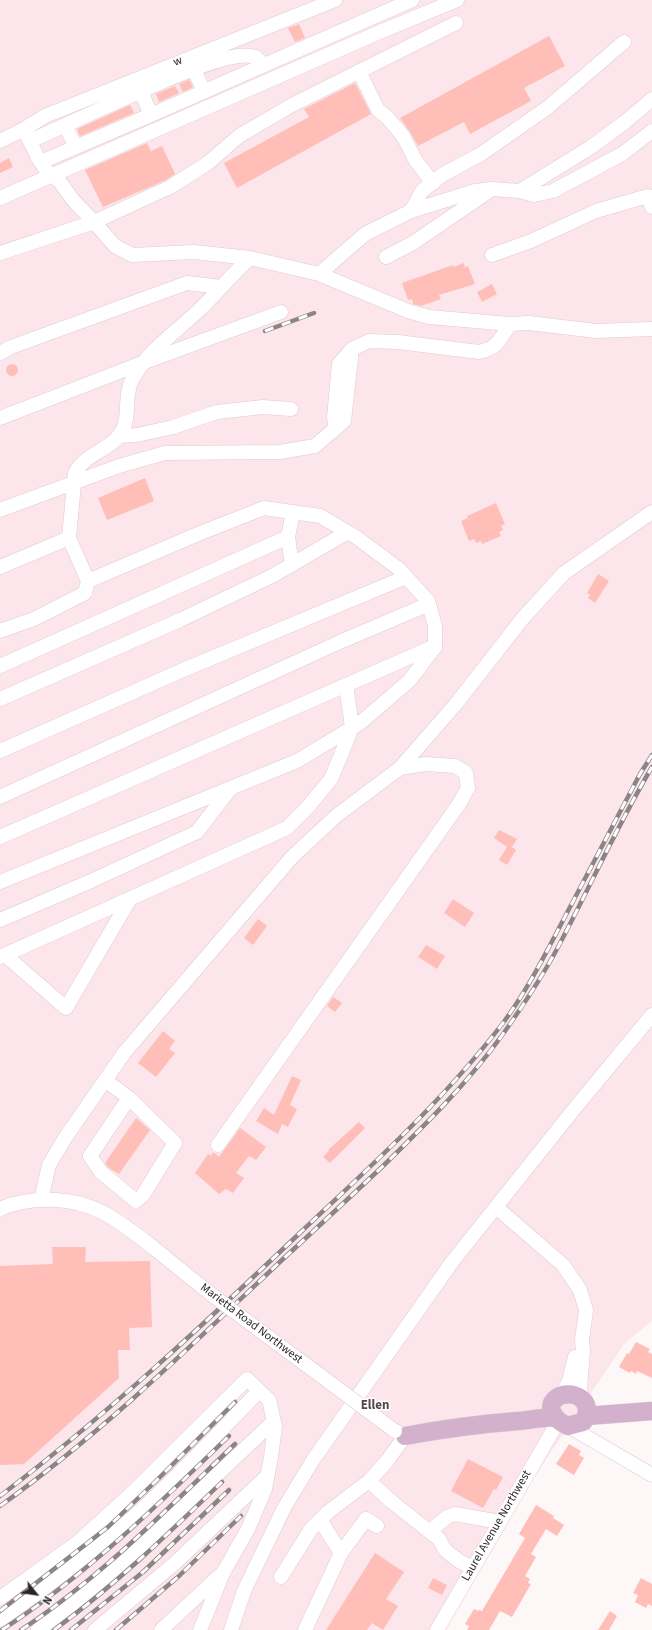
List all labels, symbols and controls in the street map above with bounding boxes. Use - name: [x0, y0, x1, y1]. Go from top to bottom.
- street label: w: [171, 54, 185, 70]
- street label: Marietta Road Northwest: [197, 1281, 305, 1367]
- district label: Ellen: [361, 1398, 389, 1414]
- street label: Laurel Avenue Northwest: [459, 1468, 535, 1584]
- north arrow: [16, 1574, 56, 1614]
- text: N: [39, 1593, 55, 1607]

